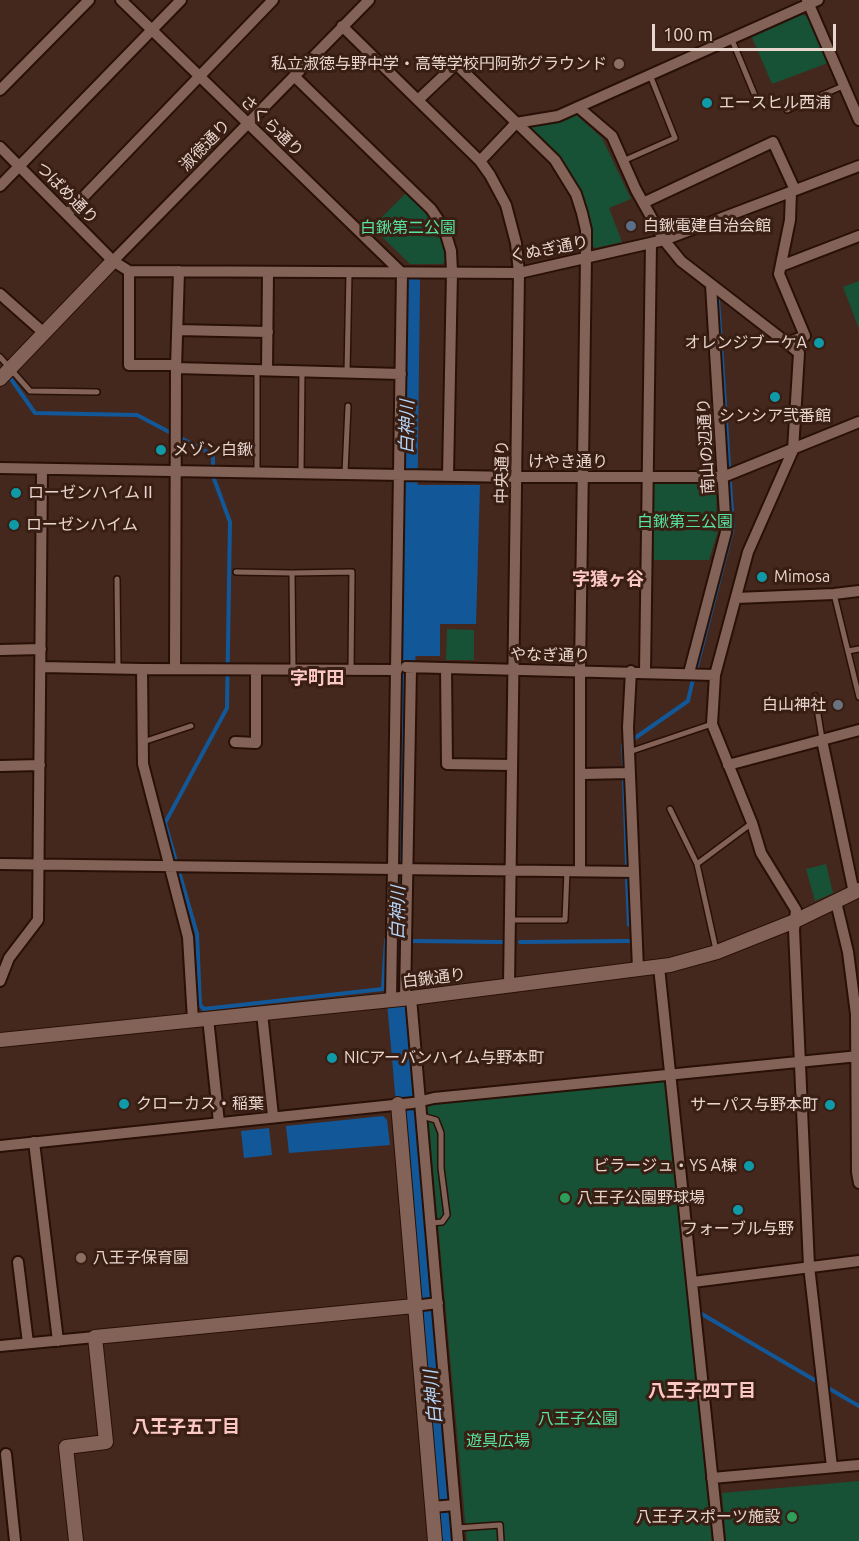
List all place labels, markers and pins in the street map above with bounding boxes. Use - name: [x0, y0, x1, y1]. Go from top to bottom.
- place label: 私立淑徳与野中学・高等学校円阿弥グラウンド: [271, 54, 607, 74]
- marker: 私立淑徳与野中学・高等学校円阿弥グラウンド: [612, 57, 626, 71]
- place label: エースヒル西浦: [719, 93, 831, 113]
- marker: エースヒル西浦: [700, 96, 714, 110]
- place label: 白鍬電建自治会館: [643, 216, 771, 236]
- marker: 白鍬電建自治会館: [624, 219, 638, 233]
- place label: オレンジブーケA: [685, 333, 807, 353]
- marker: オレンジブーケA: [812, 336, 826, 350]
- marker: シンシア弐番館: [768, 390, 782, 404]
- place label: シンシア弐番館: [719, 406, 831, 426]
- place label: メゾン白鍬: [173, 440, 253, 460]
- marker: メゾン白鍬: [154, 443, 168, 457]
- place label: ローゼンハイムⅡ: [28, 483, 156, 503]
- marker: ローゼンハイムⅡ: [9, 486, 23, 500]
- place label: ローゼンハイム: [26, 515, 138, 535]
- marker: ローゼンハイム: [7, 518, 21, 532]
- place label: Mimosa: [774, 567, 830, 587]
- marker: Mimosa: [755, 570, 769, 584]
- place label: 白山神社: [762, 695, 826, 715]
- marker: 白山神社: [831, 698, 845, 712]
- place label: NICアーバンハイム与野本町: [344, 1048, 544, 1068]
- marker: NICアーバンハイム与野本町: [325, 1051, 339, 1065]
- place label: クローカス・稲葉: [136, 1094, 264, 1114]
- place label: サーパス与野本町: [690, 1095, 818, 1115]
- marker: クローカス・稲葉: [117, 1097, 131, 1111]
- marker: サーパス与野本町: [823, 1098, 837, 1112]
- place label: ビラージュ・YS A棟: [593, 1156, 737, 1176]
- marker: ビラージュ・YS A棟: [742, 1159, 756, 1173]
- place label: 八王子公園野球場: [577, 1188, 705, 1208]
- marker: 八王子公園野球場: [558, 1191, 572, 1205]
- marker: フォーブル与野: [731, 1203, 745, 1217]
- place label: フォーブル与野: [682, 1219, 794, 1239]
- place label: 八王子保育園: [93, 1248, 189, 1268]
- marker: 八王子保育園: [74, 1251, 88, 1265]
- place label: 八王子スポーツ施設: [636, 1507, 780, 1527]
- marker: 八王子スポーツ施設: [785, 1510, 799, 1524]

